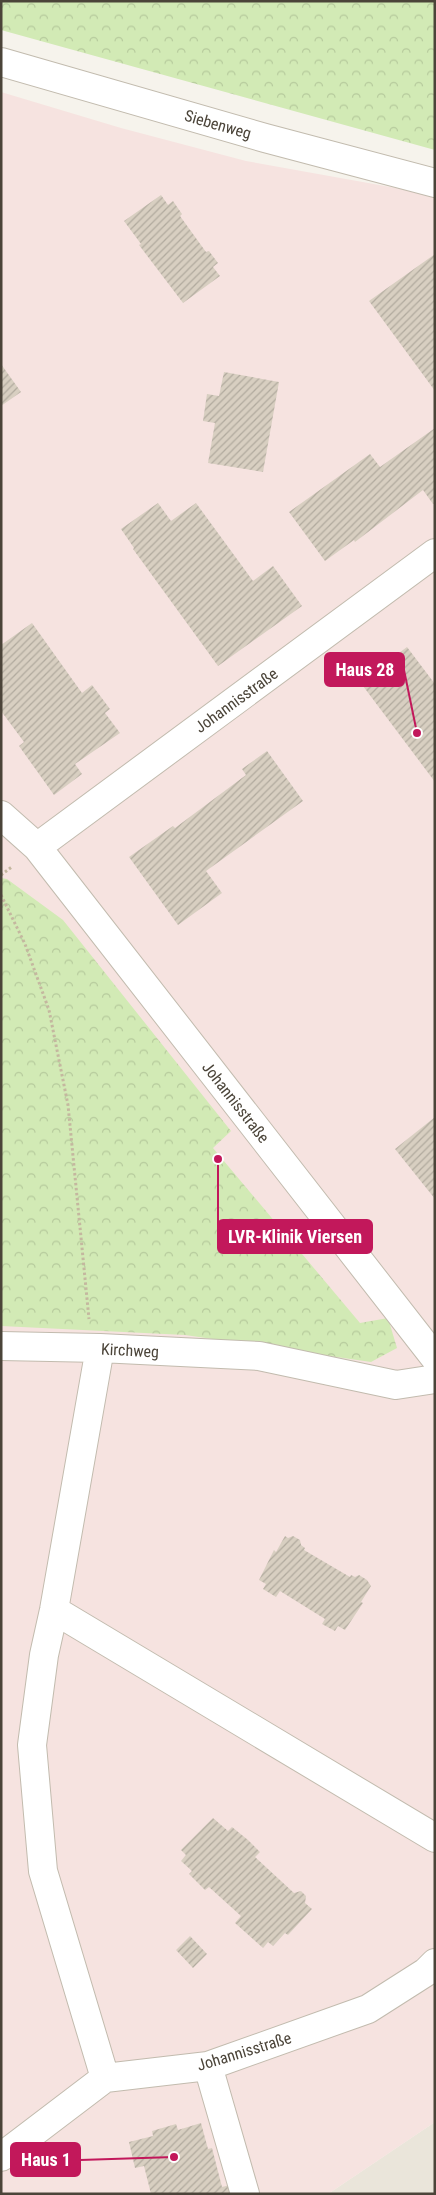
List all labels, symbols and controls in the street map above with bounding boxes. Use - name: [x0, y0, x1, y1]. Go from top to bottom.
- street label: Siebenweg: [182, 106, 253, 143]
- callout: Haus 28: [325, 653, 404, 686]
- text: Haus 28: [336, 659, 394, 680]
- street label: Johannisstraße: [191, 664, 281, 737]
- street label: Johannisstraße: [198, 1058, 273, 1147]
- callout: LVR-Klinik Viersen: [218, 1220, 372, 1253]
- text: LVR-Klinik Viersen: [228, 1226, 362, 1247]
- street label: Kirchweg: [101, 1339, 159, 1362]
- street label: Johannisstraße: [195, 2028, 294, 2075]
- callout: Haus 1: [11, 2143, 80, 2176]
- text: Haus 1: [21, 2149, 71, 2170]

